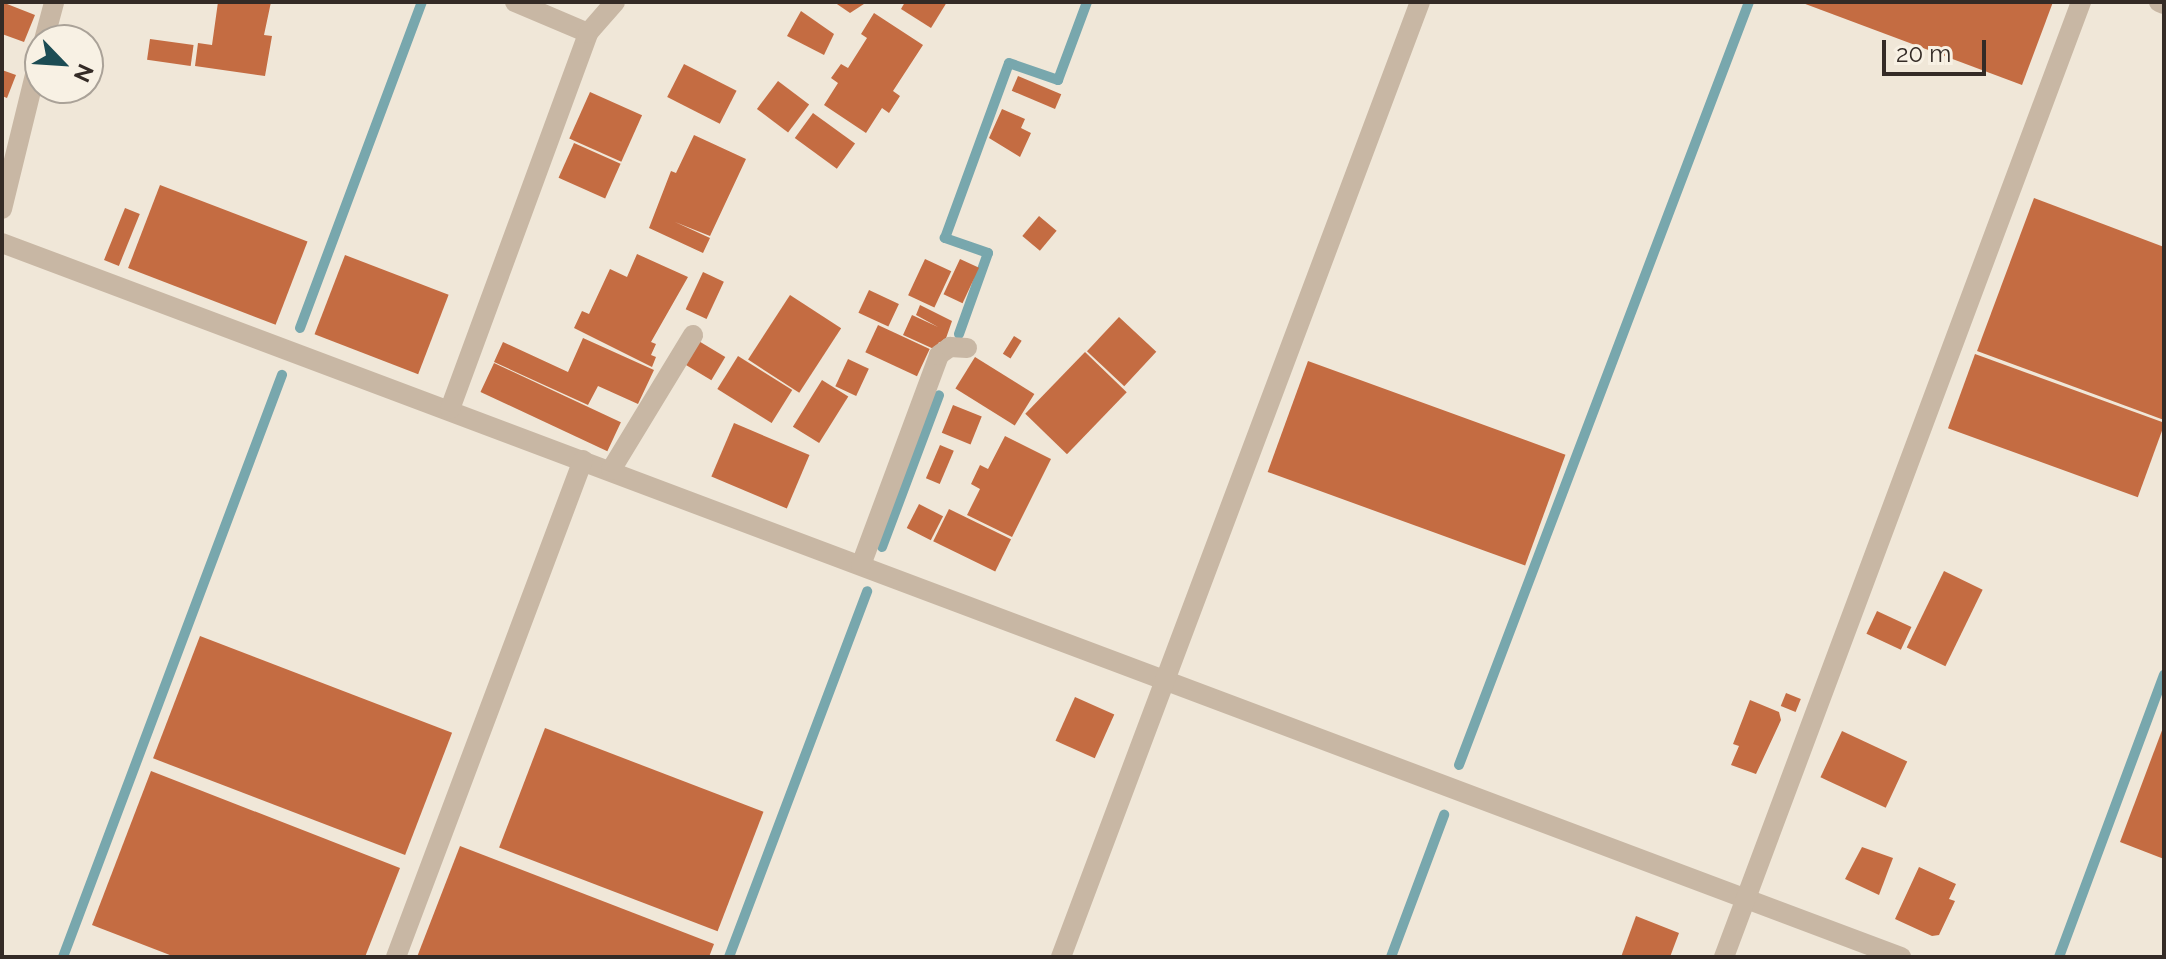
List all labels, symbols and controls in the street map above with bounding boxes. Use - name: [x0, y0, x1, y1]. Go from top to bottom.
- north arrow: [24, 24, 104, 104]
- scale bar: [1886, 24, 1990, 74]
- text: 20 m: [1896, 39, 1951, 68]
- text: N: [69, 60, 99, 86]

